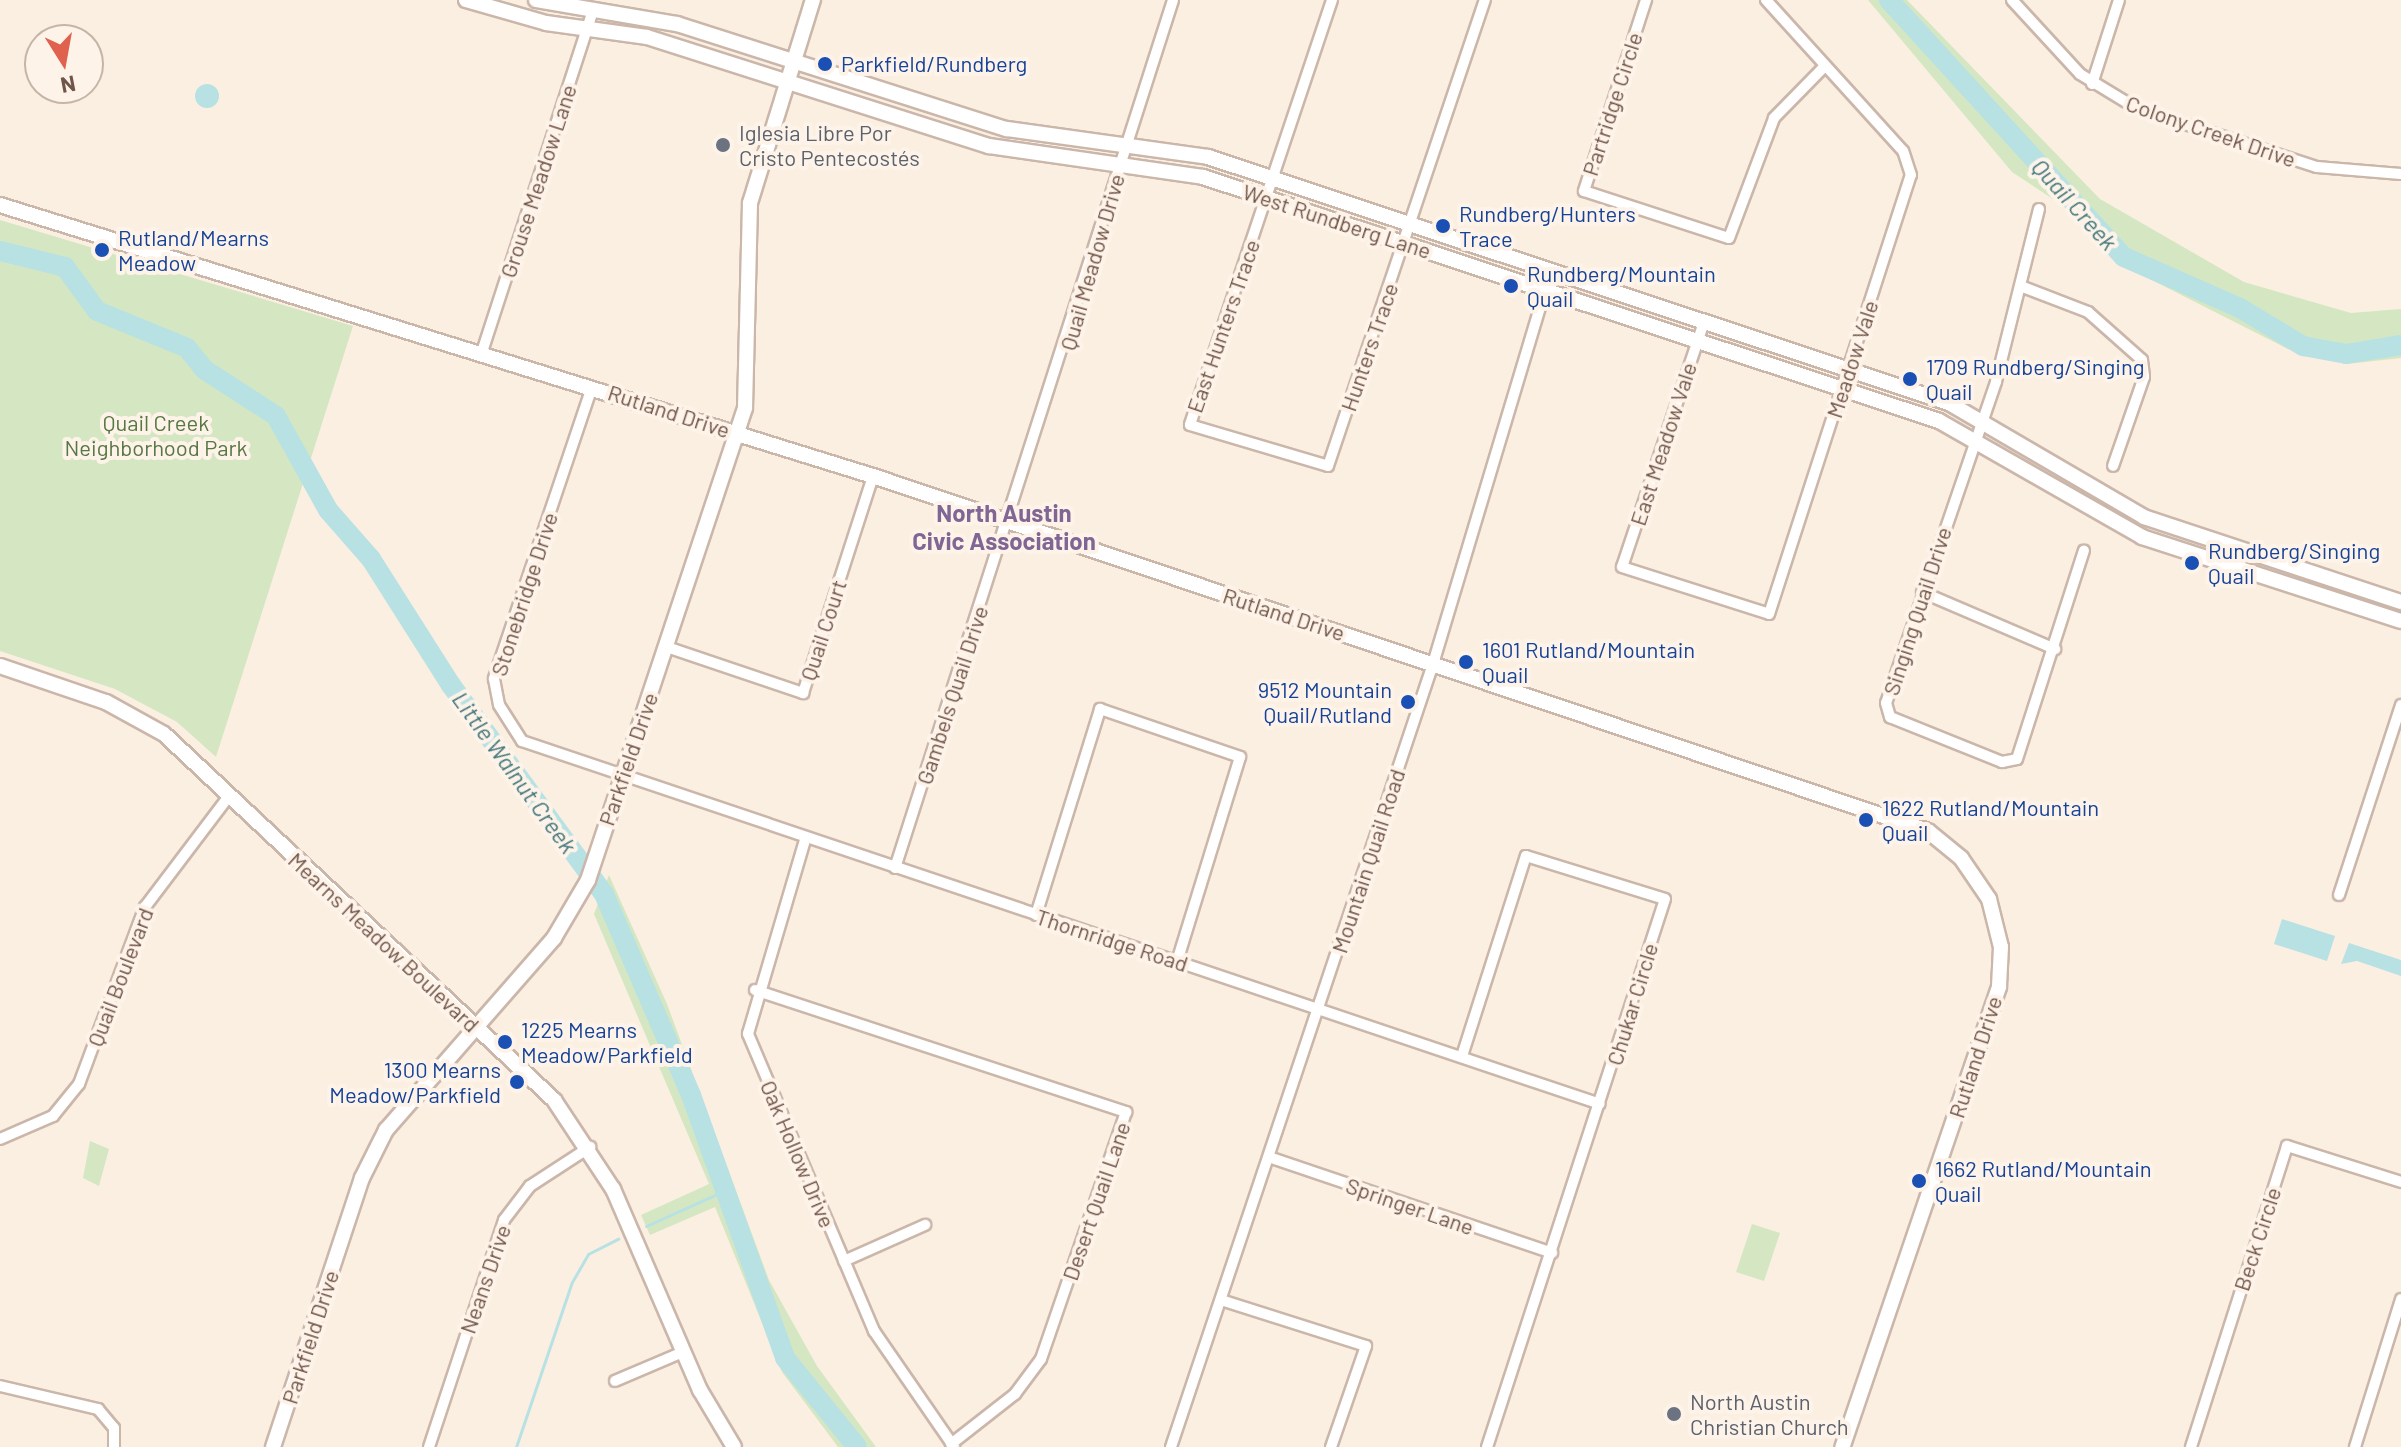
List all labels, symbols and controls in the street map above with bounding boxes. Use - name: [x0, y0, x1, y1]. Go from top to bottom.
- north arrow: [24, 24, 104, 104]
- street label: Partridge Circle: [1576, 29, 1648, 179]
- place label: Parkfield/Rundberg: [841, 51, 1027, 77]
- marker: Parkfield/Rundberg: [816, 55, 834, 73]
- text: N: [59, 71, 78, 100]
- street label: Grouse Meadow Lane: [494, 81, 582, 281]
- street label: Colony Creek Drive: [2123, 90, 2299, 172]
- place label: Iglesia Libre Por Cristo Pentecostés: [739, 119, 920, 170]
- marker: Iglesia Libre Por Cristo Pentecostés: [714, 136, 732, 154]
- water label: Quail Creek: [2026, 152, 2124, 256]
- street label: Quail Meadow Drive: [1054, 171, 1130, 353]
- street label: West Rundberg Lane: [1240, 178, 1434, 264]
- place label: Rundberg/Hunters Trace: [1459, 200, 1636, 252]
- marker: Rundberg/Hunters Trace: [1434, 217, 1452, 235]
- place label: Rutland/Mearns Meadow: [118, 224, 269, 276]
- street label: East Hunters Trace: [1181, 236, 1265, 416]
- marker: Rutland/Mearns Meadow: [93, 241, 111, 259]
- place label: Rundberg/Mountain Quail: [1527, 260, 1716, 312]
- marker: Rundberg/Mountain Quail: [1502, 277, 1520, 295]
- street label: Hunters Trace: [1335, 279, 1403, 415]
- street label: Meadow Vale: [1821, 297, 1883, 421]
- place label: 1709 Rundberg/Singing Quail: [1926, 353, 2145, 404]
- street label: East Meadow Vale: [1624, 359, 1702, 529]
- marker: 1709 Rundberg/Singing Quail: [1901, 370, 1919, 388]
- street label: Rutland Drive: [605, 379, 733, 443]
- park label: Quail Creek Neighborhood Park: [65, 409, 247, 460]
- district label: North Austin Civic Association: [912, 499, 1096, 555]
- street label: Stonebridge Drive: [485, 509, 563, 679]
- street label: Singing Quail Drive: [1877, 523, 1957, 699]
- place label: Rundberg/Singing Quail: [2208, 537, 2380, 588]
- marker: Rundberg/Singing Quail: [2183, 554, 2201, 572]
- street label: Quail Court: [794, 576, 852, 684]
- street label: Rutland Drive: [1220, 582, 1348, 646]
- street label: Gambels Quail Drive: [911, 602, 993, 788]
- place label: 1601 Rutland/Mountain Quail: [1482, 636, 1695, 688]
- marker: 1601 Rutland/Mountain Quail: [1457, 653, 1475, 671]
- place label: 9512 Mountain Quail/Rutland: [1258, 676, 1392, 728]
- water label: Little Walnut Creek: [447, 685, 583, 859]
- street label: Parkfield Drive: [593, 689, 663, 829]
- marker: 9512 Mountain Quail/Rutland: [1399, 693, 1417, 711]
- street label: Mountain Quail Road: [1326, 766, 1410, 956]
- place label: 1622 Rutland/Mountain Quail: [1882, 794, 2099, 846]
- marker: 1622 Rutland/Mountain Quail: [1857, 811, 1875, 829]
- street label: Mearns Meadow Boulevard: [283, 847, 485, 1037]
- street label: Thornridge Road: [1033, 903, 1191, 977]
- street label: Quail Boulevard: [81, 904, 159, 1050]
- street label: Chukar Circle: [1601, 940, 1663, 1068]
- street label: Rutland Drive: [1943, 993, 2007, 1121]
- place label: 1225 Mearns Meadow/Parkfield: [521, 1016, 693, 1068]
- marker: 1225 Mearns Meadow/Parkfield: [496, 1033, 514, 1051]
- place label: 1300 Mearns Meadow/Parkfield: [329, 1056, 501, 1108]
- marker: 1300 Mearns Meadow/Parkfield: [508, 1073, 526, 1091]
- street label: Oak Hollow Drive: [755, 1076, 841, 1232]
- street label: Desert Quail Lane: [1056, 1118, 1136, 1284]
- place label: 1662 Rutland/Mountain Quail: [1935, 1155, 2152, 1206]
- street label: Springer Lane: [1343, 1172, 1477, 1240]
- marker: 1662 Rutland/Mountain Quail: [1910, 1172, 1928, 1190]
- street label: Beck Circle: [2228, 1184, 2286, 1294]
- street label: Neans Drive: [454, 1221, 516, 1337]
- street label: Parkfield Drive: [276, 1267, 344, 1407]
- place label: North Austin Christian Church: [1690, 1388, 1849, 1440]
- marker: North Austin Christian Church: [1665, 1405, 1683, 1423]

